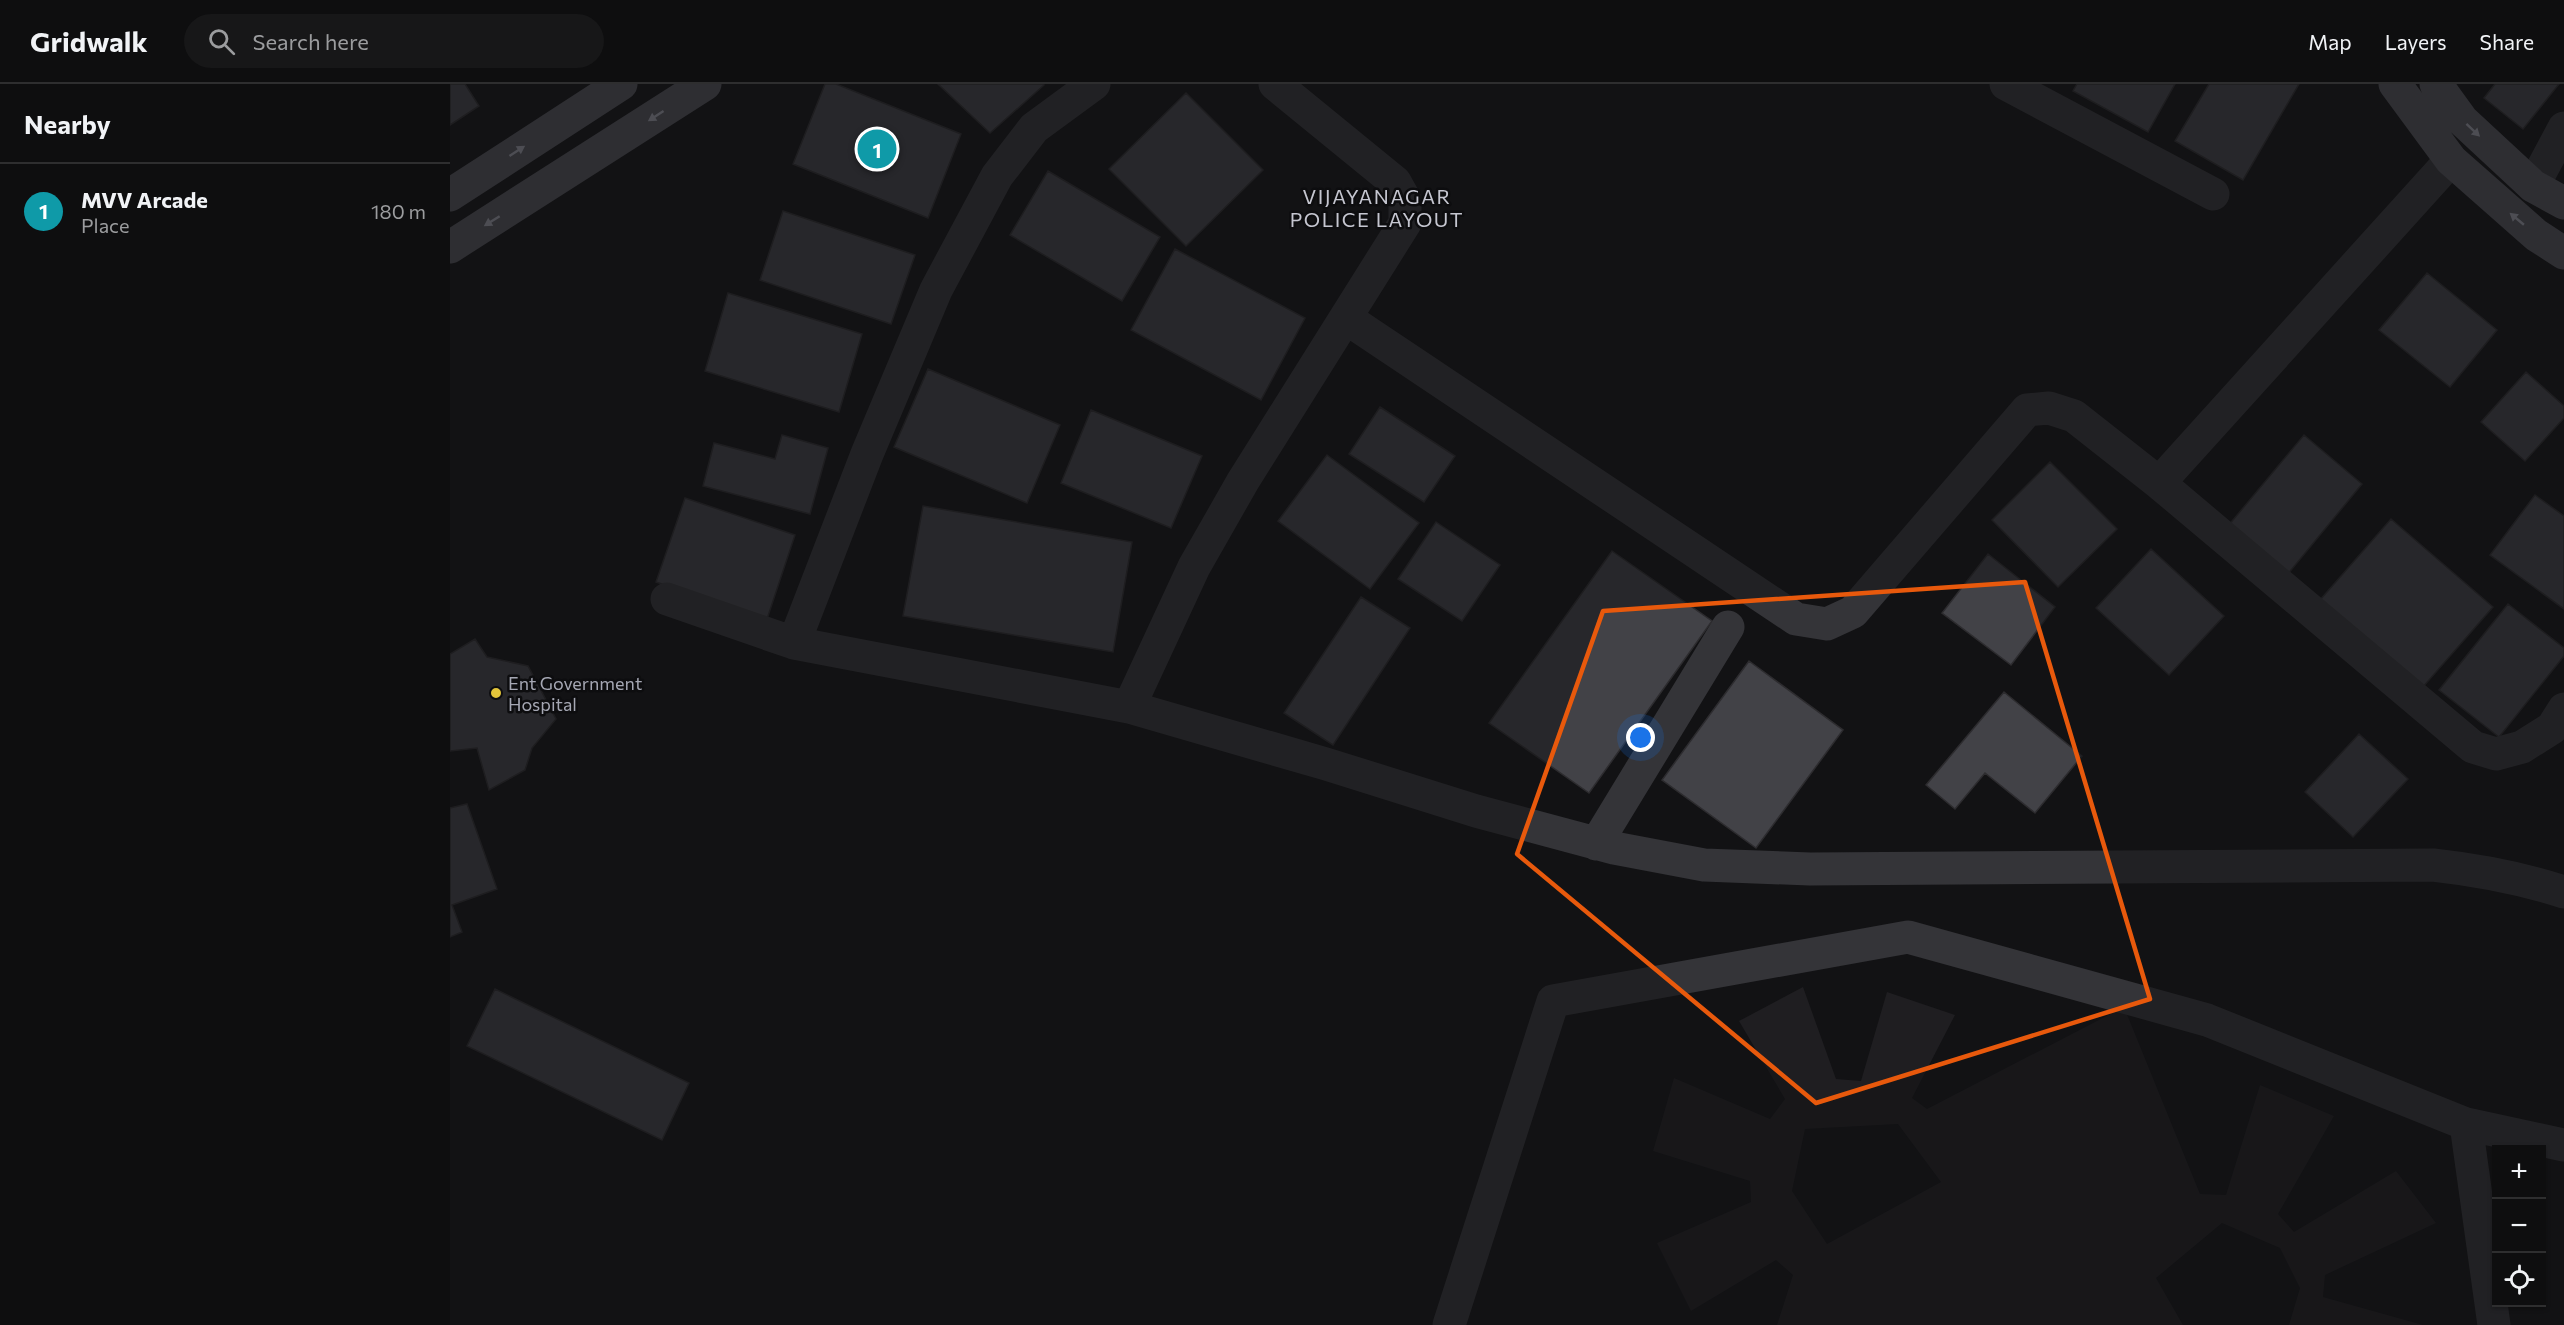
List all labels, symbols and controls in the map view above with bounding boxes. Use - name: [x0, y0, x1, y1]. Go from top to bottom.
- search box: [184, 14, 604, 68]
- text: Gridwalk: [30, 24, 148, 58]
- icon: search: [205, 25, 238, 58]
- text: Search here: [253, 28, 369, 55]
- text: Map: [2308, 29, 2352, 54]
- text: Layers: [2385, 29, 2447, 54]
- text: Share: [2480, 29, 2534, 54]
- text: Nearby: [24, 108, 111, 139]
- one-way arrow: [648, 110, 664, 121]
- one-way arrow: [2465, 123, 2480, 137]
- pin: 1: [858, 126, 896, 172]
- one-way arrow: [509, 146, 525, 157]
- district label: VIJAYANAGAR POLICE LAYOUT: [1290, 184, 1464, 231]
- text: MVV Arcade: [81, 186, 208, 213]
- text: 1: [39, 199, 48, 223]
- text: 180 m: [371, 199, 426, 223]
- text: Place: [81, 213, 130, 237]
- one-way arrow: [2510, 213, 2525, 226]
- one-way arrow: [484, 215, 500, 226]
- place label: Ent Government Hospital: [508, 672, 642, 715]
- marker: Ent Government Hospital: [489, 686, 503, 700]
- your location: [1626, 723, 1655, 752]
- map controls: [2492, 1145, 2546, 1307]
- button: +: [2492, 1145, 2546, 1199]
- button: −: [2492, 1199, 2546, 1253]
- button: locate: [2492, 1253, 2546, 1307]

